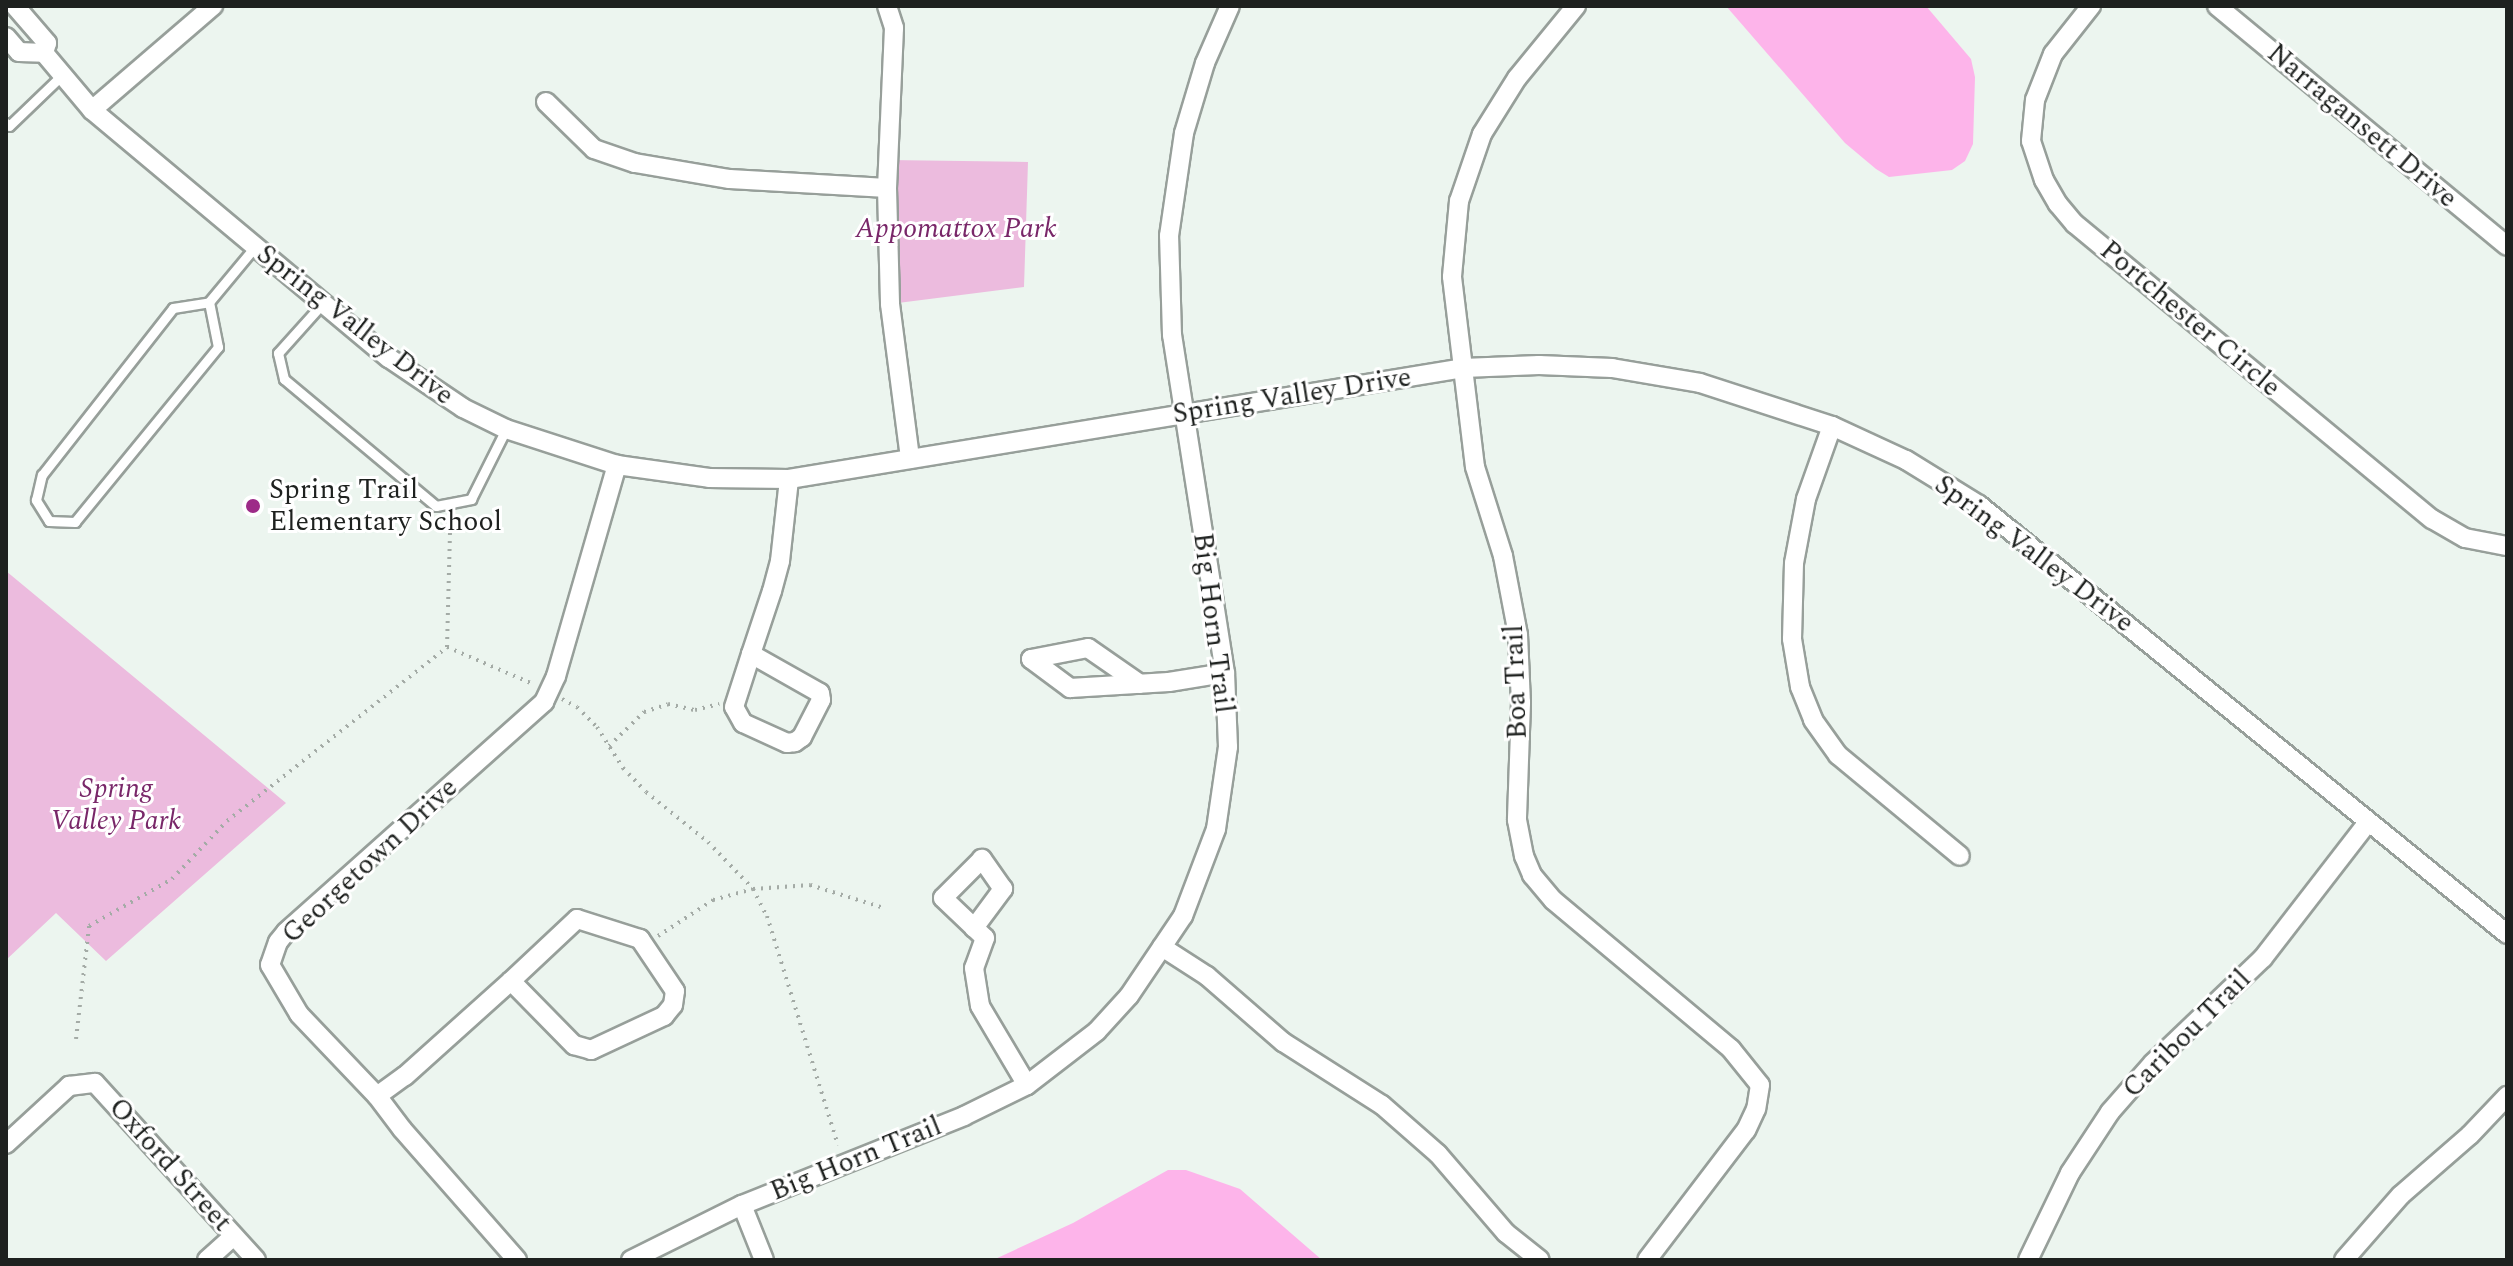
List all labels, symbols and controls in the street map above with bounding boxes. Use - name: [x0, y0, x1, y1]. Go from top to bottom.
- street label: Narragansett Drive: [2260, 37, 2464, 215]
- park label: Appomattox Park: [855, 212, 1057, 246]
- street label: Portchester Circle: [2093, 234, 2287, 404]
- street label: Spring Valley Drive: [250, 238, 460, 412]
- street label: Spring Valley Drive: [1170, 361, 1414, 431]
- street label: Spring Valley Drive: [1928, 468, 2140, 640]
- place label: Spring Trail Elementary School: [269, 473, 502, 539]
- marker: Spring Trail Elementary School: [244, 497, 262, 515]
- street label: Big Horn Trail: [1185, 531, 1241, 715]
- street label: Boa Trail: [1497, 624, 1535, 740]
- street label: Georgetown Drive: [275, 771, 465, 951]
- park label: Spring Valley Park: [51, 772, 181, 838]
- street label: Caribou Trail: [2116, 963, 2258, 1105]
- street label: Oxford Street: [101, 1091, 239, 1239]
- street label: Big Horn Trail: [765, 1109, 947, 1209]

